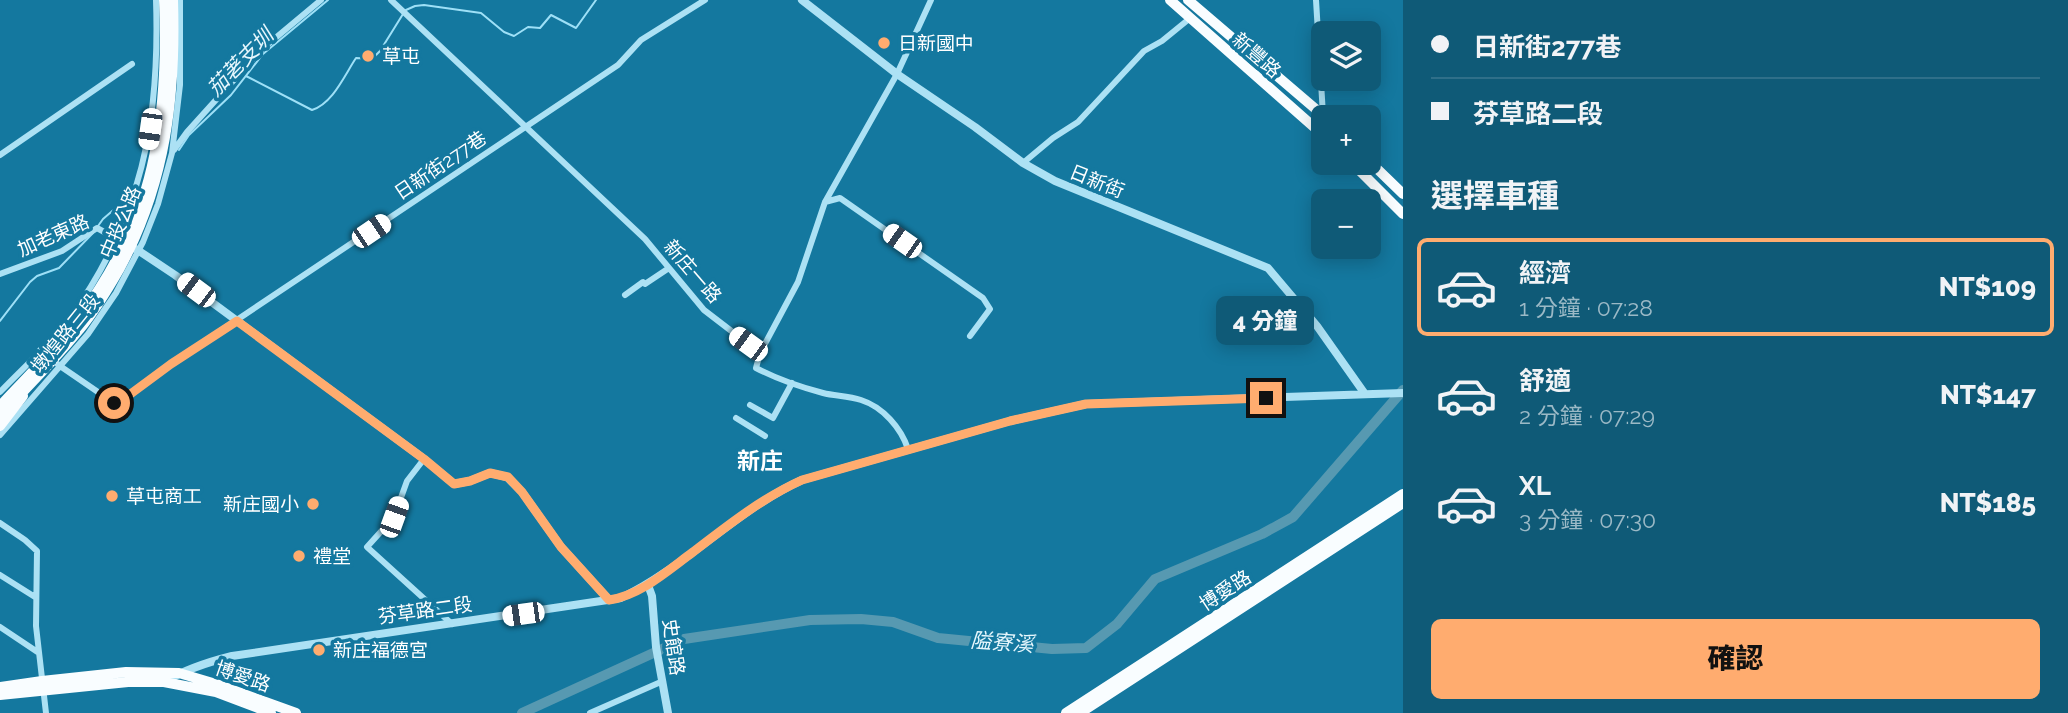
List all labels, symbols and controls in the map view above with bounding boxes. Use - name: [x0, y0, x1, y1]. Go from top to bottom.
- water label: 茄荖支圳: [202, 21, 280, 101]
- map controls: [1311, 21, 1381, 259]
- button: layers: [1311, 21, 1381, 91]
- street label: 新豐路: [1228, 28, 1286, 82]
- place label: 日新國中: [898, 32, 974, 54]
- text: 日新街277巷: [1473, 32, 1621, 62]
- marker: 日新國中: [876, 35, 892, 51]
- place label: 草屯: [382, 45, 420, 67]
- marker: 草屯: [360, 48, 376, 64]
- text: 芬草路二段: [1473, 99, 1603, 129]
- button: +: [1311, 105, 1381, 175]
- car: [137, 107, 164, 151]
- street label: 日新街277巷: [390, 126, 490, 204]
- street label: 日新街: [1066, 160, 1128, 202]
- text: 選擇車種: [1431, 177, 1559, 214]
- street label: 中投公路: [95, 183, 145, 261]
- button: −: [1311, 189, 1381, 259]
- street label: 加老東路: [14, 209, 92, 261]
- car: [348, 211, 395, 251]
- car: [879, 220, 926, 262]
- street label: 新庄一路: [660, 235, 726, 307]
- icon: car: [1435, 256, 1498, 319]
- text: 經濟: [1519, 258, 1571, 288]
- car: [173, 269, 220, 311]
- text: NT$109: [1939, 272, 2036, 302]
- street label: 墩煌路三段: [27, 289, 103, 377]
- text: 1 分鐘 · 07:28: [1519, 294, 1653, 321]
- callout: 4 分鐘: [1217, 296, 1315, 346]
- text: 4 分鐘: [1233, 307, 1297, 334]
- car: [725, 323, 772, 365]
- icon: car: [1435, 364, 1498, 427]
- text: 舒適: [1519, 366, 1571, 396]
- text: NT$147: [1940, 380, 2036, 410]
- route end: [1250, 382, 1282, 414]
- route start: [98, 387, 130, 419]
- text: 2 分鐘 · 07:29: [1519, 402, 1655, 429]
- district label: 新庄: [737, 447, 783, 474]
- text: XL: [1519, 471, 1551, 501]
- icon: car: [1435, 472, 1498, 535]
- place label: 草屯商工: [126, 485, 202, 507]
- marker: 草屯商工: [104, 488, 120, 504]
- text: NT$185: [1940, 488, 2036, 518]
- place label: 新庄國小: [223, 493, 299, 515]
- car: [377, 494, 412, 540]
- marker: 新庄國小: [305, 496, 321, 512]
- text: 3 分鐘 · 07:30: [1519, 506, 1656, 533]
- place label: 禮堂: [313, 545, 351, 567]
- marker: 禮堂: [291, 548, 307, 564]
- street label: 博愛路: [1195, 565, 1255, 615]
- street label: 芬草路二段: [376, 592, 474, 628]
- car: [501, 601, 546, 627]
- street label: 史館路: [659, 617, 689, 677]
- button: 確認: [1431, 619, 2040, 699]
- water label: 隘寮溪: [970, 627, 1037, 657]
- place label: 新庄福德宮: [333, 639, 428, 661]
- marker: 新庄福德宮: [311, 642, 327, 658]
- street label: 博愛路: [212, 656, 274, 696]

